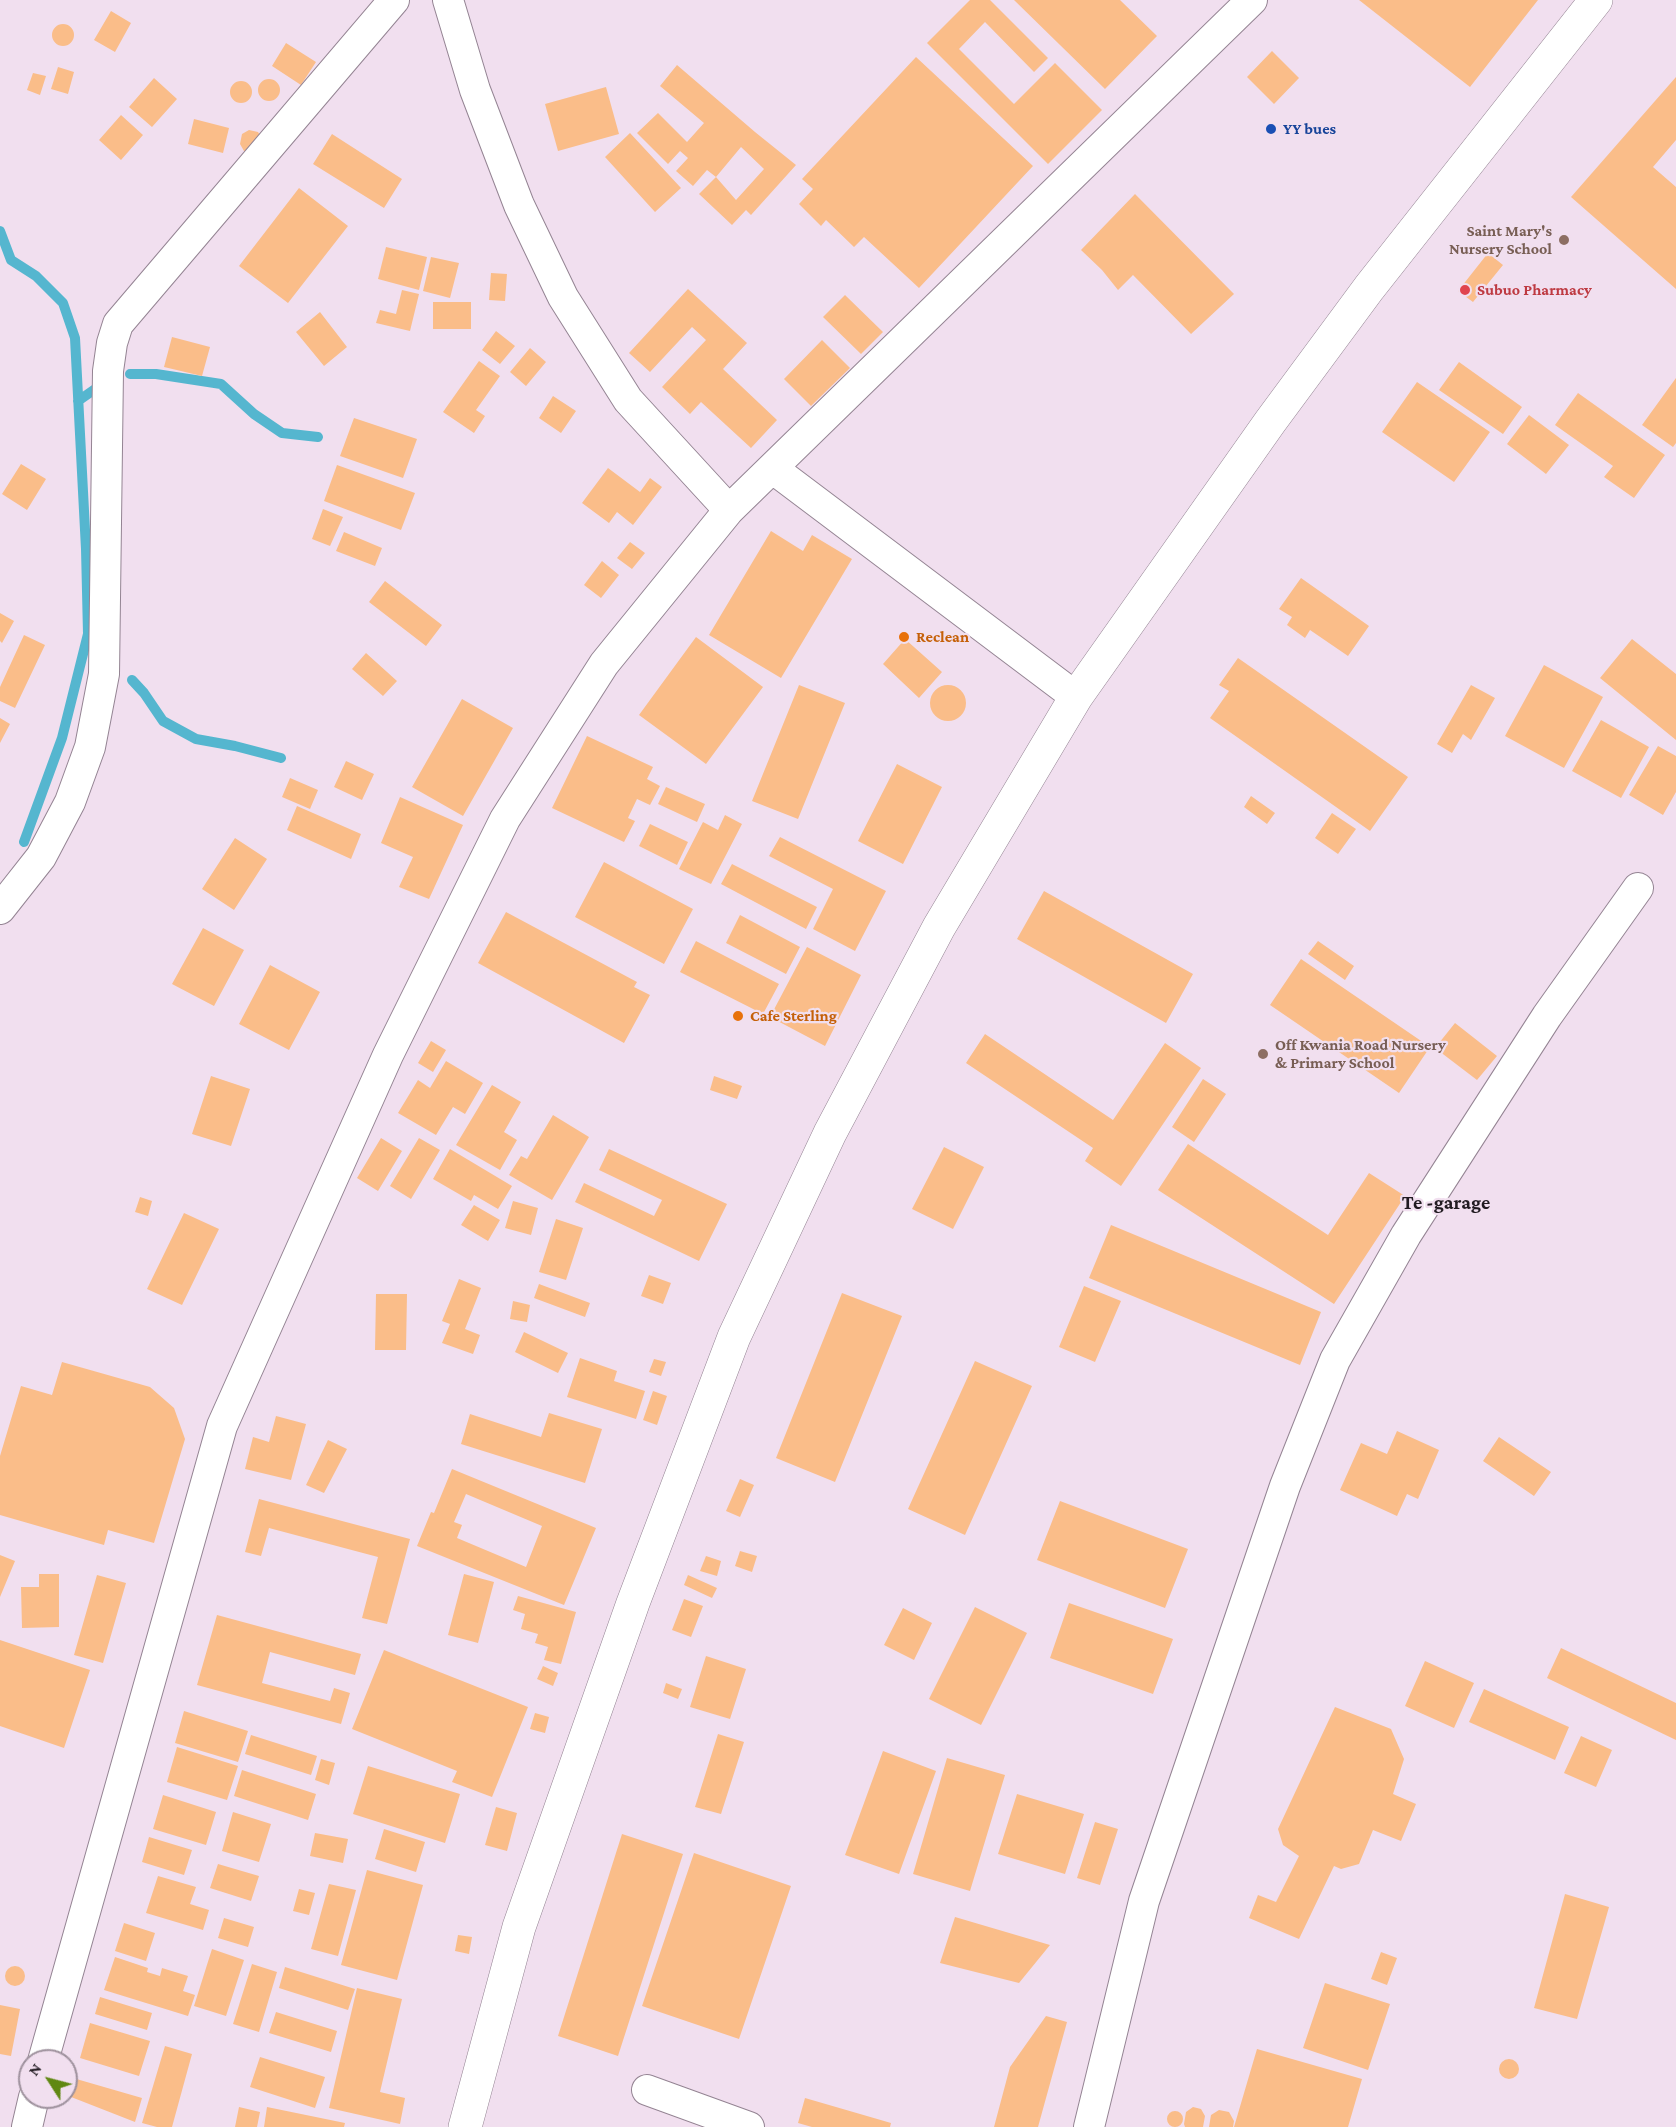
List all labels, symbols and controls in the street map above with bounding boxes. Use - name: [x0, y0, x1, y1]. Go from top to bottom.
- place label: YY bues: [1283, 119, 1336, 139]
- marker: YY bues: [1264, 122, 1278, 136]
- place label: Saint Mary's Nursery School: [1449, 221, 1552, 259]
- marker: Saint Mary's Nursery School: [1557, 233, 1571, 247]
- place label: Subuo Pharmacy: [1477, 280, 1592, 300]
- marker: Subuo Pharmacy: [1458, 283, 1472, 297]
- place label: Reclean: [916, 627, 969, 647]
- marker: Reclean: [897, 630, 911, 644]
- place label: Cafe Sterling: [750, 1006, 837, 1026]
- marker: Cafe Sterling: [731, 1009, 745, 1023]
- place label: Off Kwania Road Nursery & Primary School: [1275, 1035, 1446, 1073]
- marker: Off Kwania Road Nursery & Primary School: [1256, 1047, 1270, 1061]
- district label: Te -garage: [1402, 1191, 1490, 1215]
- north arrow: [18, 2049, 78, 2109]
- text: N: [25, 2060, 45, 2079]

